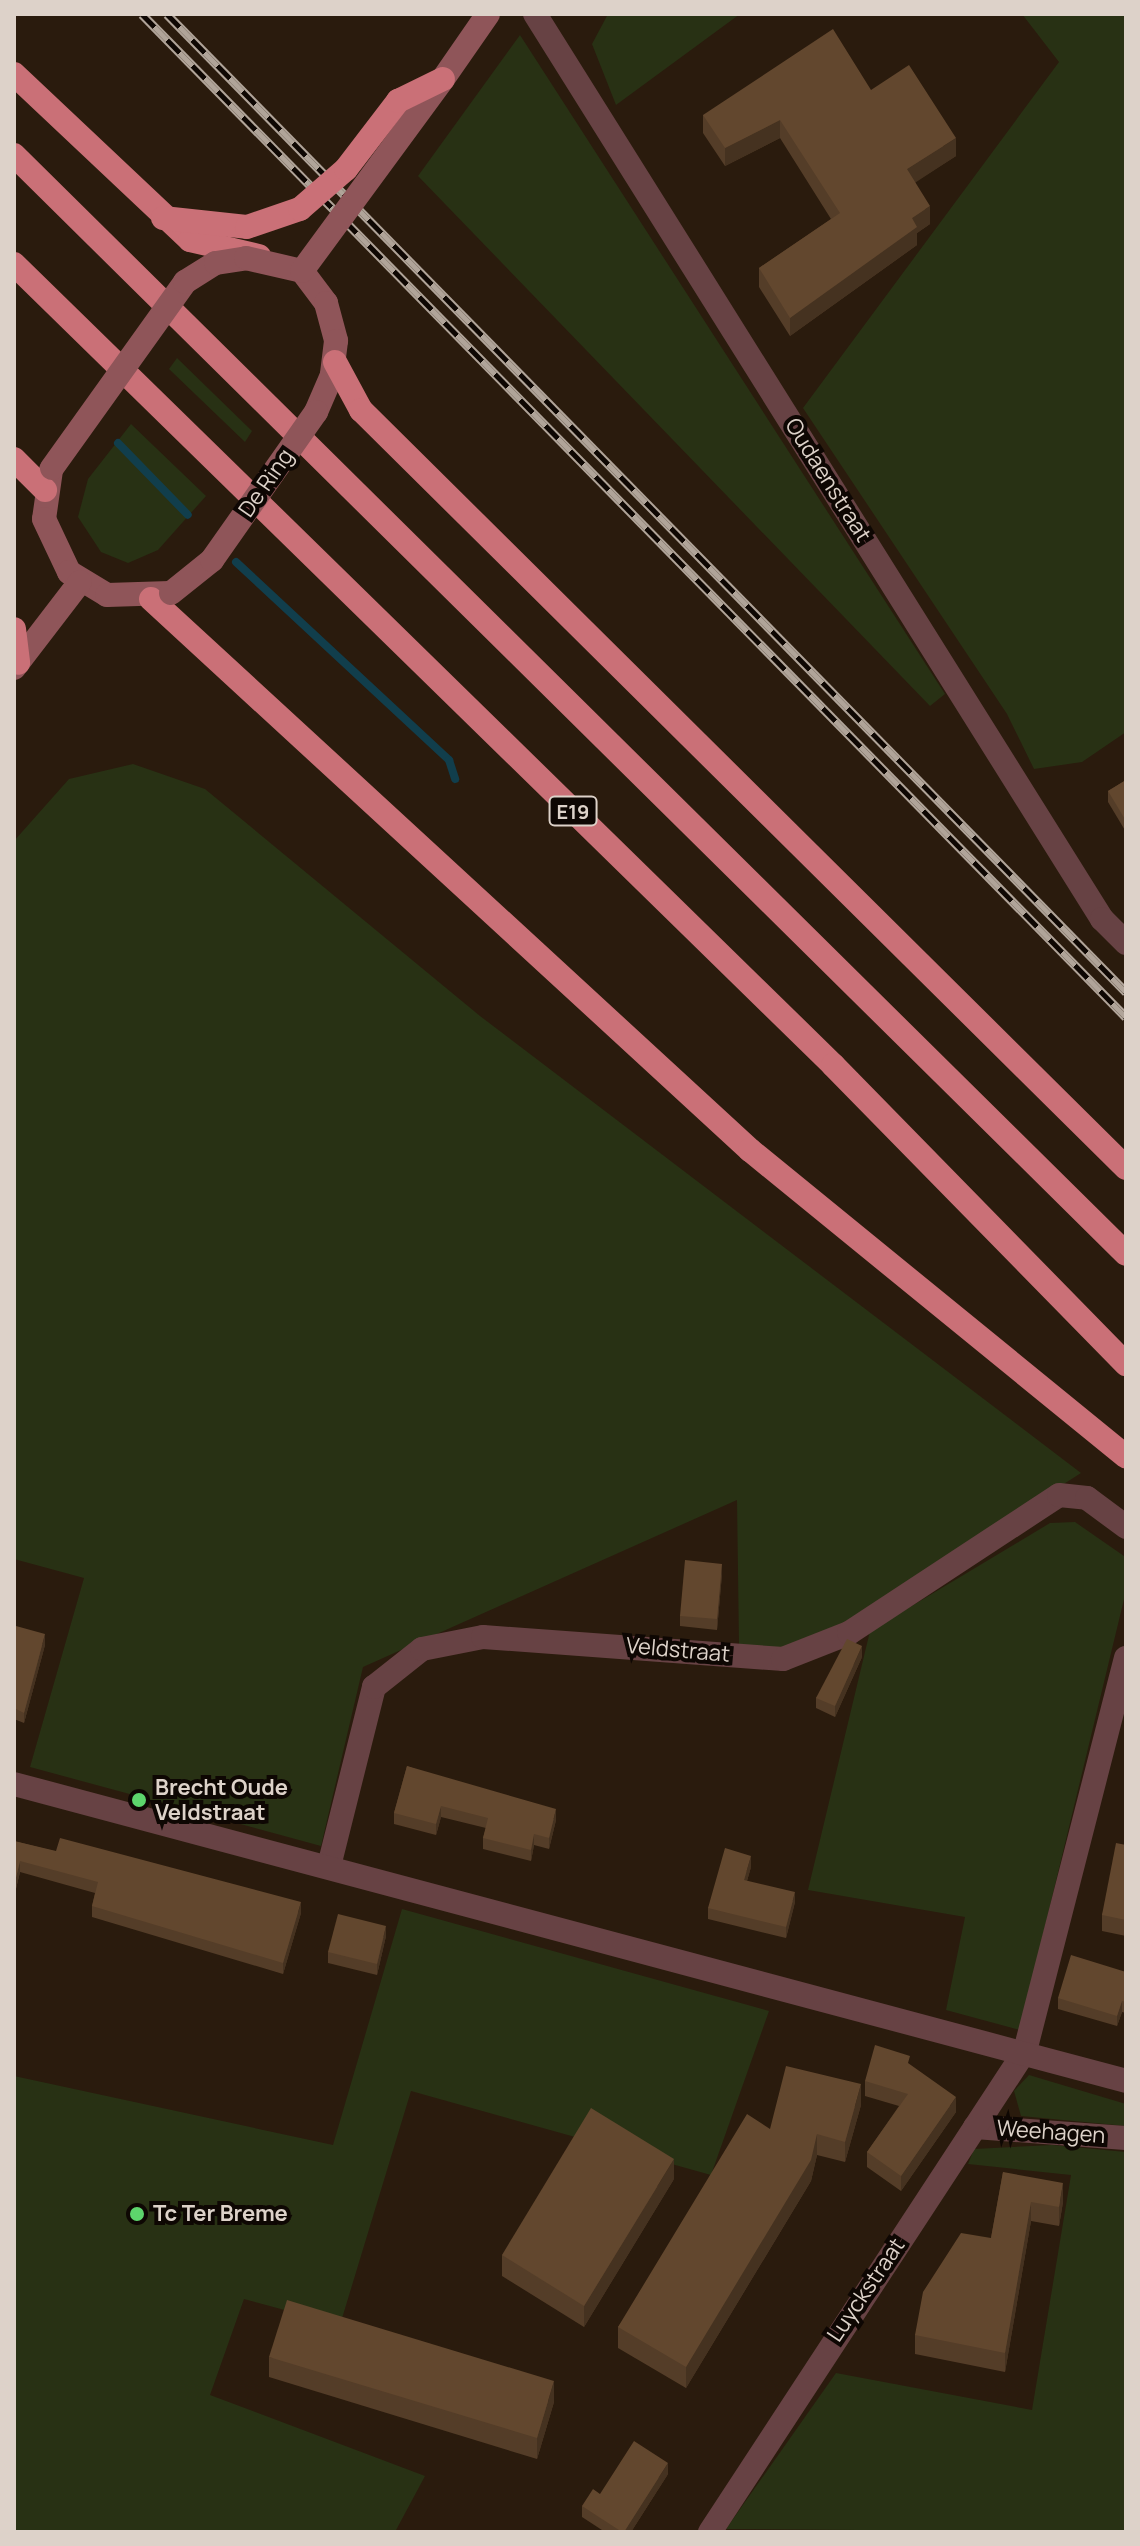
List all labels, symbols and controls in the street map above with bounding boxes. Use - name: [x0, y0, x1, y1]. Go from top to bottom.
- street label: Oudaenstraat: [779, 413, 877, 547]
- street label: De Ring: [233, 444, 299, 522]
- road number: E19: [547, 795, 599, 827]
- street label: Veldstraat: [625, 1632, 731, 1668]
- place label: Brecht Oude Veldstraat: [155, 1774, 288, 1826]
- marker: Brecht Oude Veldstraat: [130, 1791, 148, 1809]
- street label: Weehagen: [996, 2115, 1106, 2149]
- place label: Tc Ter Breme: [153, 2201, 288, 2227]
- marker: Tc Ter Breme: [128, 2205, 146, 2223]
- street label: Luyckstraat: [822, 2233, 910, 2347]

